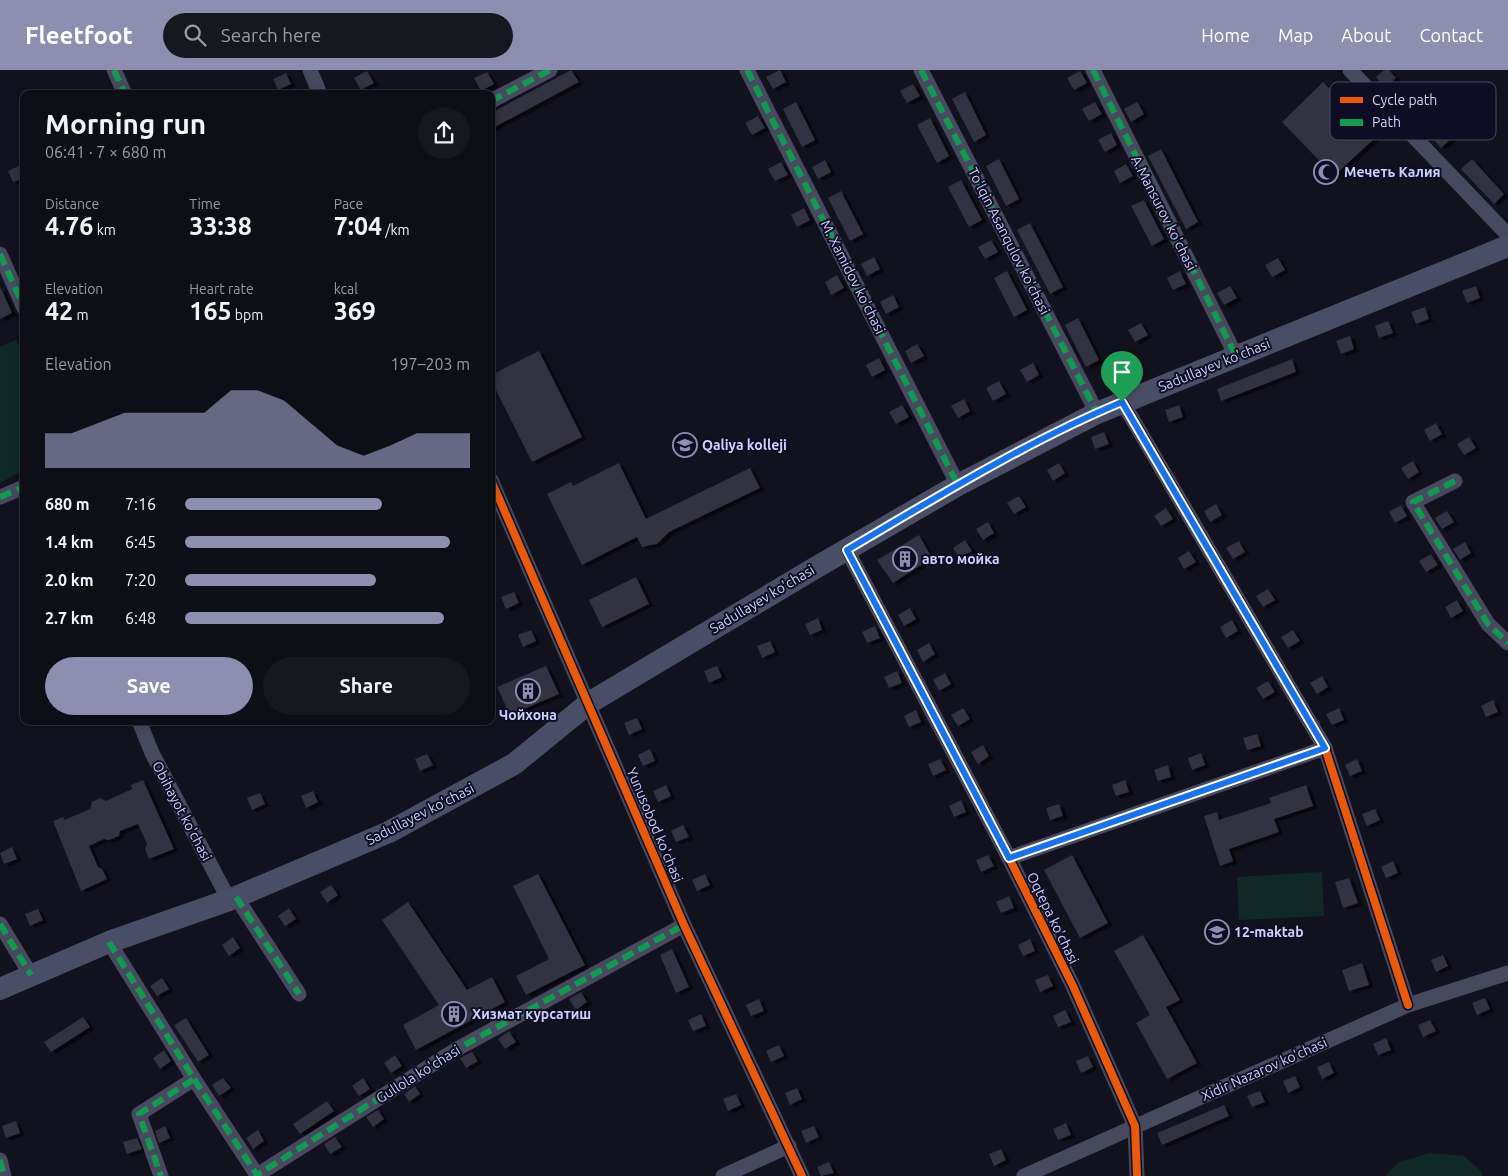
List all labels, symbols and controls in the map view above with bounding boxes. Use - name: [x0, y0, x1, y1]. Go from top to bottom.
- search box: [163, 13, 513, 58]
- icon: search: [181, 21, 209, 49]
- text: Fleetfoot: [25, 22, 133, 49]
- text: Search here: [221, 24, 321, 46]
- text: Home: [1201, 25, 1250, 45]
- text: Map: [1278, 25, 1313, 45]
- text: About: [1341, 25, 1391, 45]
- text: Contact: [1419, 25, 1483, 45]
- legend: [1330, 82, 1496, 140]
- text: Cycle path: [1372, 92, 1437, 108]
- button: share: [418, 107, 470, 159]
- text: Morning run: [45, 108, 206, 139]
- text: Path: [1372, 114, 1401, 130]
- text: 06:41 · 7 × 680 m: [45, 143, 166, 161]
- street label: A.Mansurov ko'chasi: [1128, 153, 1200, 273]
- mosque icon: Мечеть Калия: [1313, 159, 1339, 185]
- place label: Мечеть Калия: [1344, 164, 1441, 180]
- street label: To'lqin Asanqulov ko'chasi: [965, 165, 1053, 317]
- text: Distance: [45, 196, 99, 212]
- text: Time: [189, 196, 221, 212]
- text: Pace: [334, 196, 363, 212]
- text: 4.76: [45, 212, 93, 240]
- text: 33:38: [189, 212, 252, 240]
- text: 7:04: [334, 212, 382, 240]
- street label: M. Xamidov ko'chasi: [817, 217, 889, 337]
- text: km: [93, 222, 116, 238]
- text: /km: [382, 222, 410, 238]
- text: Elevation: [45, 281, 103, 297]
- text: Heart rate: [189, 281, 254, 297]
- text: kcal: [334, 281, 358, 297]
- text: 42: [45, 297, 73, 325]
- text: 165: [189, 297, 232, 325]
- text: 369: [334, 297, 376, 325]
- text: m: [73, 307, 89, 323]
- text: bpm: [232, 307, 263, 323]
- street label: Sadullayev ko'chasi: [1156, 335, 1272, 395]
- pin: [1101, 351, 1143, 402]
- text: Elevation: [45, 355, 112, 373]
- text: 197–203 m: [390, 355, 470, 373]
- icon: arrive: [1108, 358, 1136, 386]
- school or university icon: Qaliya kolleji: [672, 432, 698, 458]
- place label: Qaliya kolleji: [702, 437, 787, 453]
- text: 680 m: [45, 495, 90, 513]
- text: 7:16: [125, 495, 156, 513]
- text: 1.4 km: [45, 533, 94, 551]
- text: 6:45: [125, 533, 156, 551]
- building icon: авто мойка: [892, 546, 918, 572]
- place label: авто мойка: [922, 551, 1000, 567]
- street label: Sadullayev ko'chasi: [707, 561, 817, 637]
- text: 2.0 km: [45, 571, 94, 589]
- text: 7:20: [125, 571, 156, 589]
- text: 2.7 km: [45, 609, 94, 627]
- text: 6:48: [125, 609, 156, 627]
- button: Save: [45, 657, 253, 715]
- button: Share: [263, 657, 470, 715]
- building icon: Чойхона: [515, 678, 541, 704]
- place label: Чойхона: [499, 707, 557, 723]
- street label: Obihayot ko'chasi: [149, 758, 215, 864]
- street label: Yunusobod ko'chasi: [624, 765, 686, 885]
- street label: Sadullayev ko'chasi: [363, 780, 477, 848]
- street label: Oqtepa ko'chasi: [1024, 870, 1082, 966]
- school or university icon: 12-maktab: [1204, 919, 1230, 945]
- place label: 12-maktab: [1234, 924, 1304, 940]
- building icon: Хизмат курсатиш: [441, 1001, 467, 1027]
- place label: Хизмат курсатиш: [472, 1006, 591, 1022]
- street label: Xidir Nazarov ko'chasi: [1199, 1034, 1329, 1104]
- street label: Gullola ko'chasi: [373, 1042, 463, 1106]

